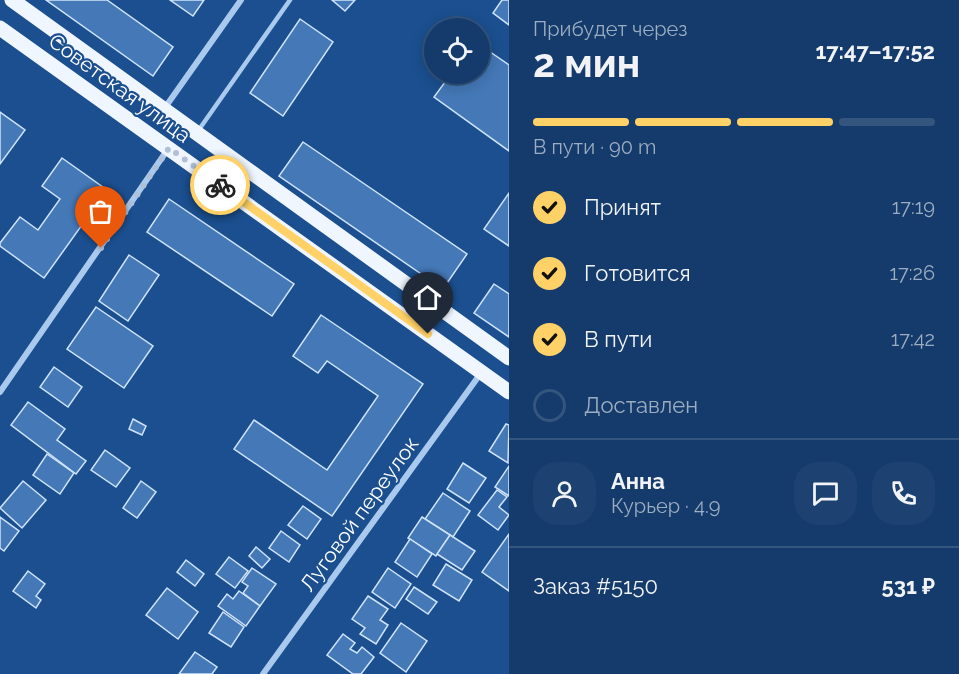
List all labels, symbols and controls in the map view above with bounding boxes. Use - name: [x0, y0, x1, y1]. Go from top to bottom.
- text: Прибудет через: [533, 17, 687, 41]
- map controls: [424, 18, 490, 84]
- button: locate: [424, 18, 490, 84]
- street label: Советская улица: [44, 28, 196, 148]
- text: 17:47–17:52: [815, 38, 935, 64]
- text: 2 мин: [533, 40, 640, 86]
- text: В пути · 90 m: [533, 135, 656, 159]
- courier: [190, 155, 250, 215]
- icon: bike: [204, 169, 237, 202]
- pin: [75, 186, 126, 248]
- icon: check: [533, 191, 566, 224]
- text: Принят: [584, 194, 661, 220]
- icon: bag: [84, 195, 117, 228]
- text: 17:19: [892, 195, 935, 219]
- icon: check: [533, 257, 566, 290]
- text: Готовится: [584, 260, 691, 286]
- text: 17:26: [890, 261, 935, 285]
- pin: [402, 272, 453, 334]
- icon: home: [411, 281, 444, 314]
- icon: check: [533, 323, 566, 356]
- text: В пути: [584, 326, 652, 352]
- text: 17:42: [891, 327, 935, 351]
- text: Доставлен: [584, 392, 698, 418]
- street label: Луговой переулок: [294, 432, 424, 596]
- button: person: [533, 462, 596, 525]
- button: chat: [794, 462, 857, 525]
- button: phone: [872, 462, 935, 525]
- text: Анна: [611, 468, 665, 494]
- text: Курьер · 4.9: [611, 494, 720, 518]
- text: Заказ #5150: [533, 573, 658, 599]
- text: 531 ₽: [882, 573, 935, 599]

